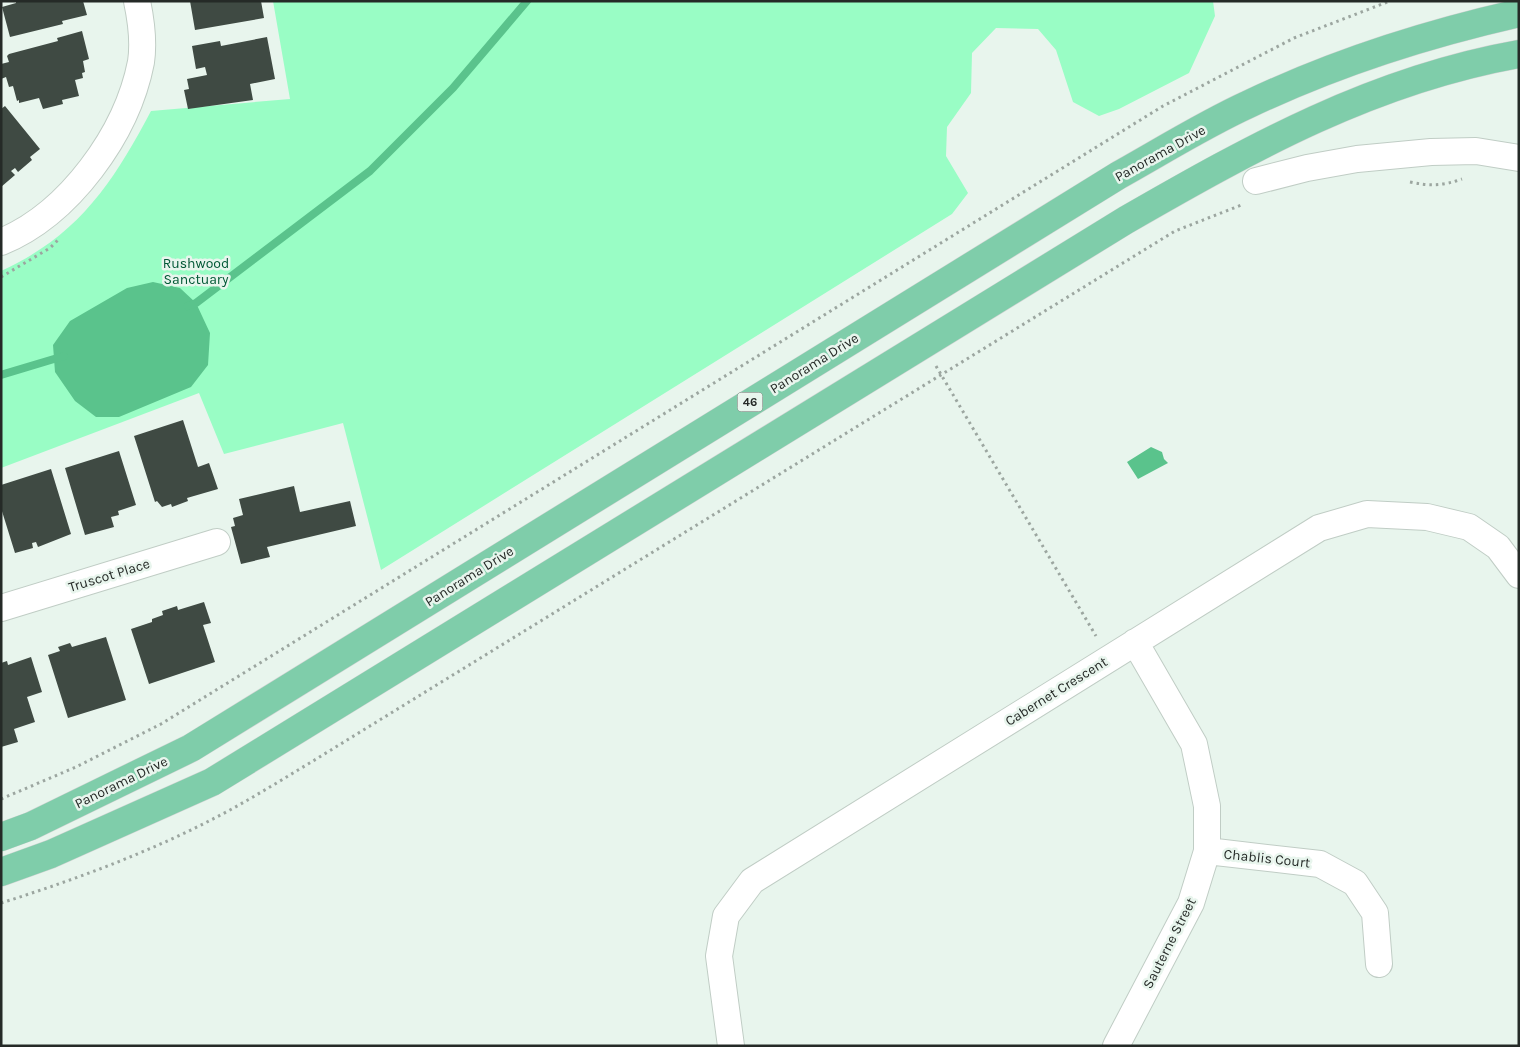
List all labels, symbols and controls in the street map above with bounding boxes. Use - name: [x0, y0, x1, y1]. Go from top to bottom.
- street label: Panorama Drive: [1112, 121, 1209, 185]
- park label: Rushwood Sanctuary: [163, 255, 229, 288]
- street label: Panorama Drive: [767, 329, 862, 397]
- road number: 46: [738, 392, 762, 412]
- street label: Panorama Drive: [422, 542, 517, 610]
- street label: Truscot Place: [66, 555, 152, 596]
- street label: Cabernet Crescent: [1002, 653, 1111, 730]
- street label: Panorama Drive: [72, 753, 170, 812]
- street label: Chablis Court: [1223, 846, 1311, 871]
- street label: Sauterne Street: [1139, 895, 1200, 991]

